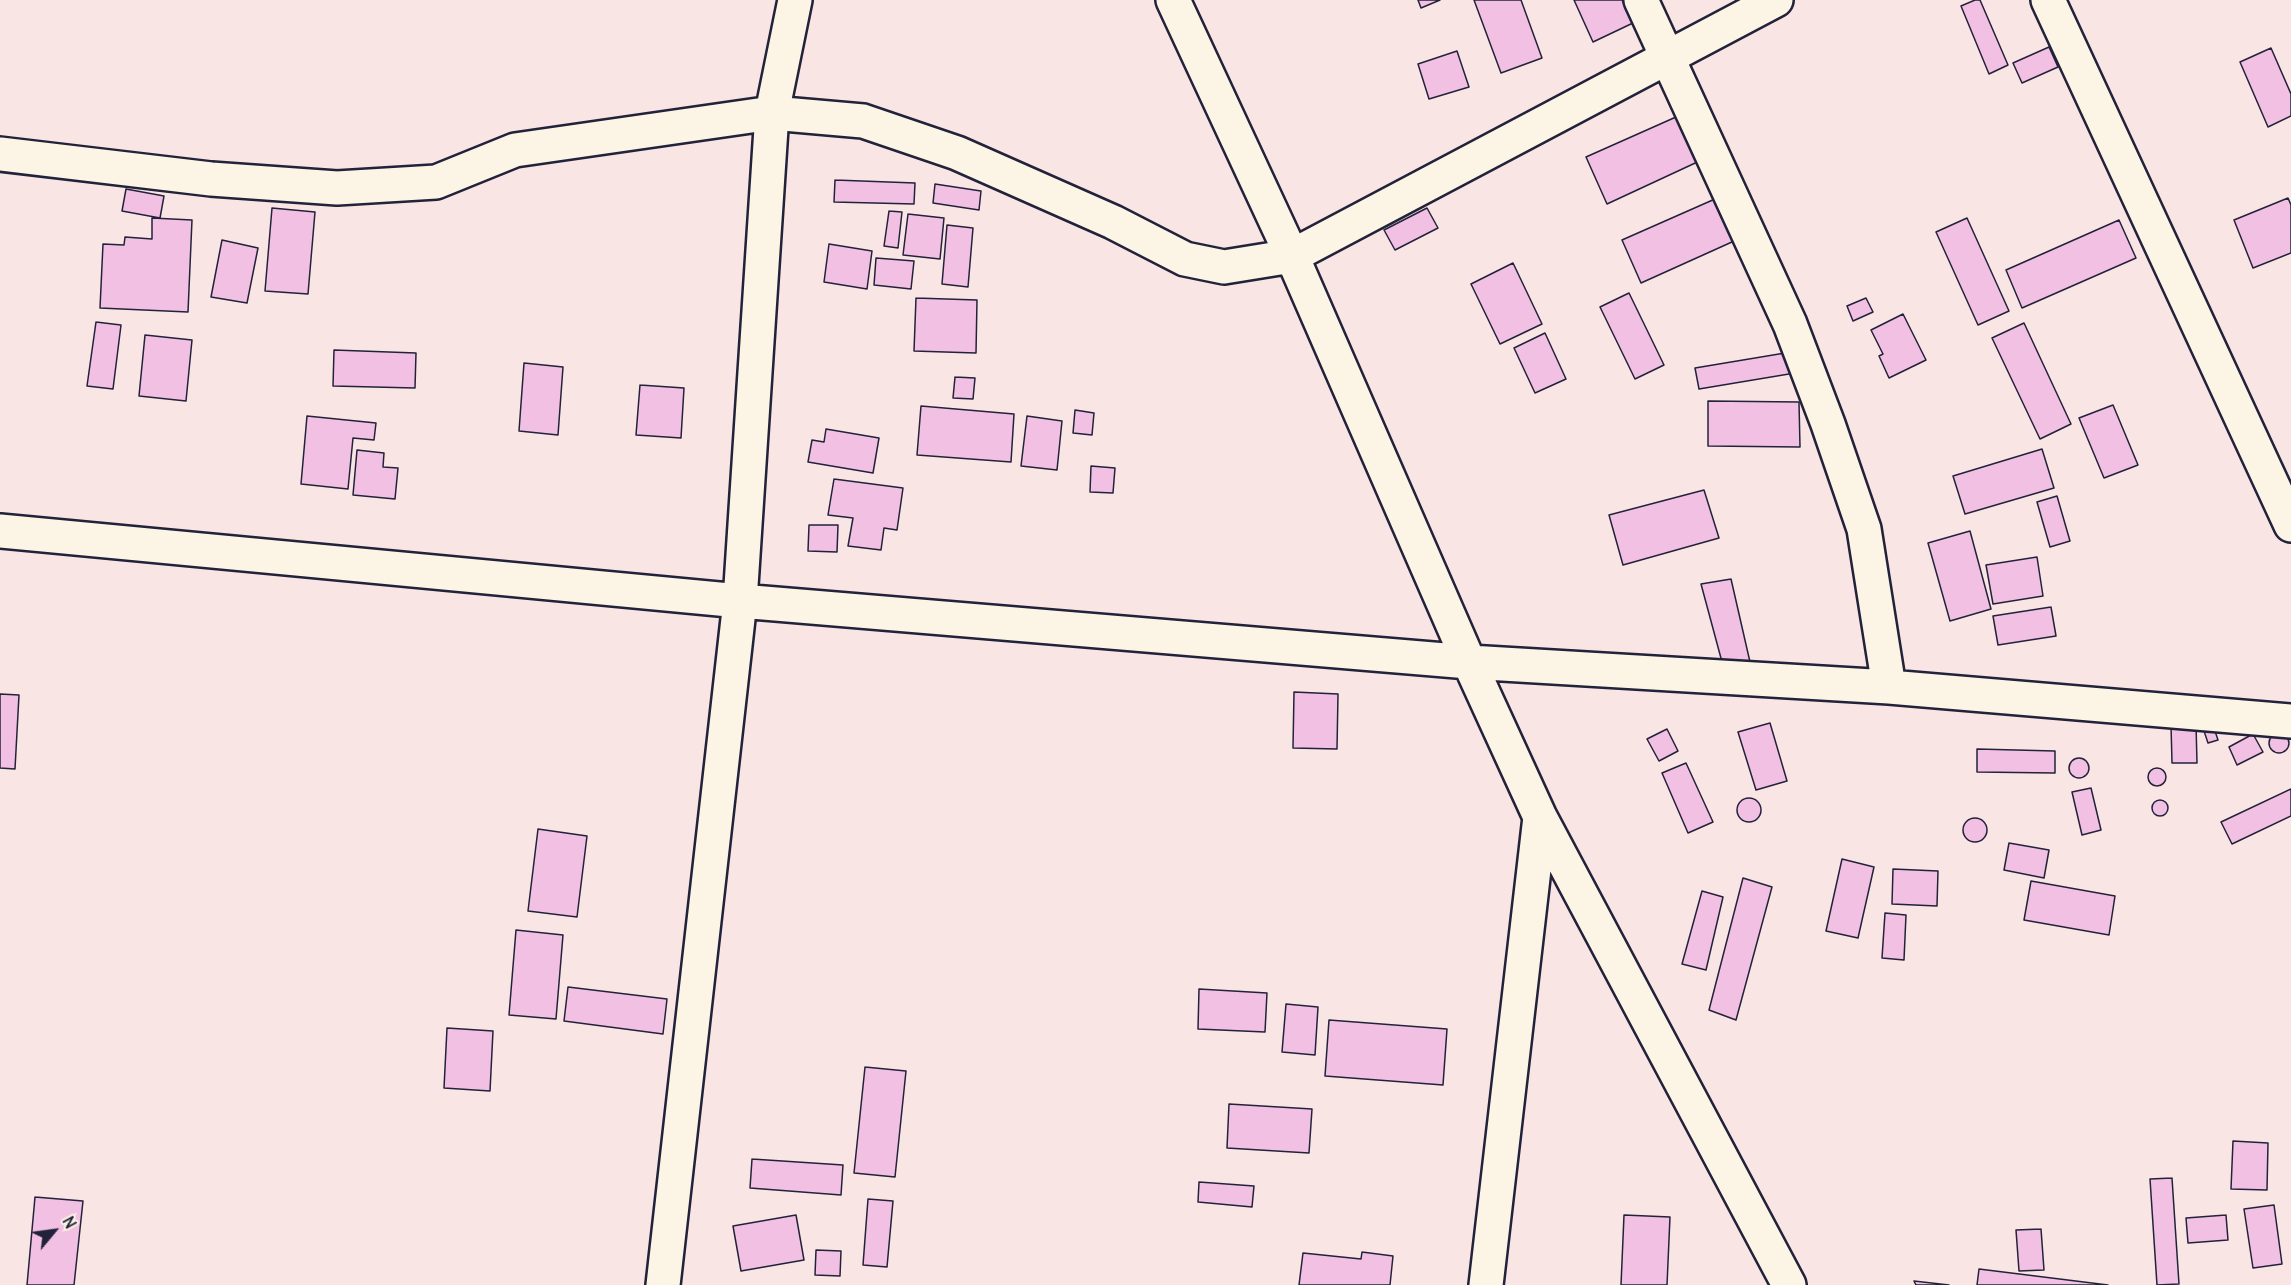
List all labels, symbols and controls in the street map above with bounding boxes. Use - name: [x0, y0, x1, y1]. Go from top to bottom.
- north arrow: [24, 1201, 84, 1261]
- text: N: [58, 1213, 81, 1232]

